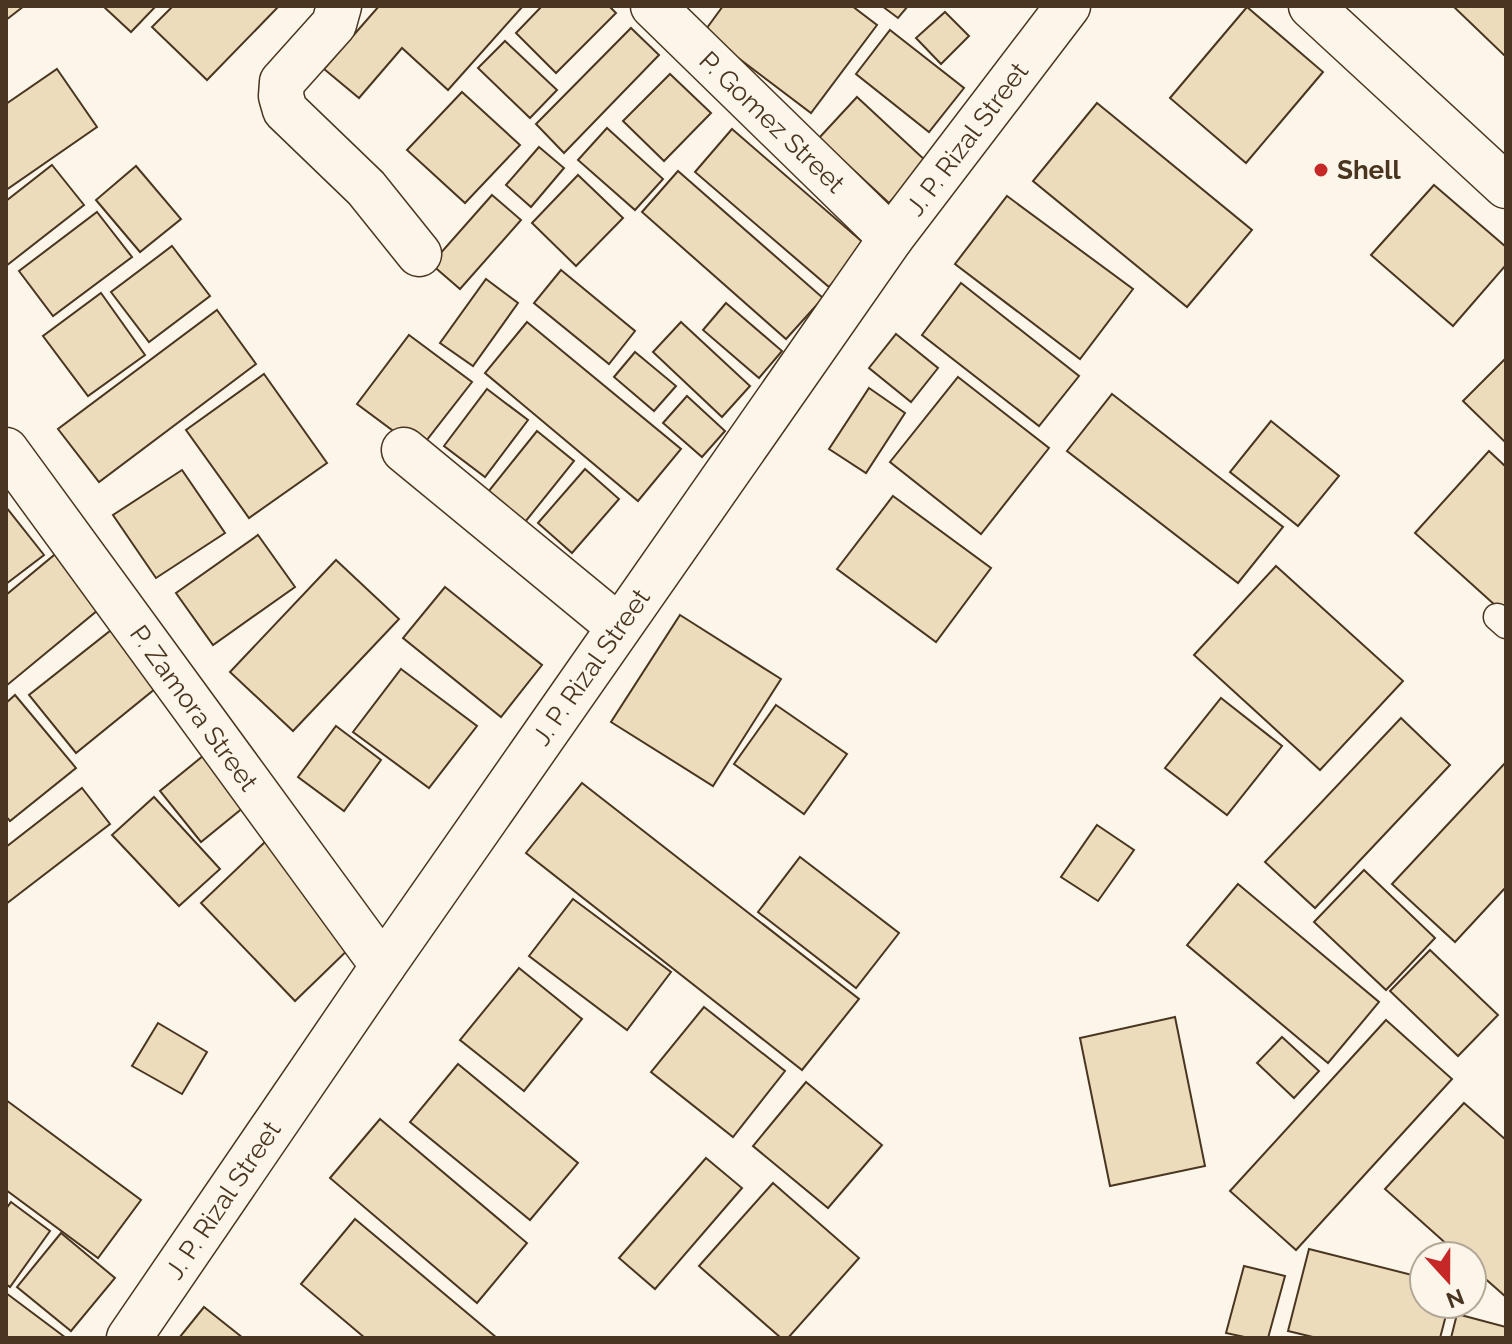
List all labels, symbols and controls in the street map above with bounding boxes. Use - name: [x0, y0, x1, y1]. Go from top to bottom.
- street label: P. Gomez Street: [693, 45, 851, 199]
- street label: J. P. Rizal Street: [900, 56, 1034, 221]
- place label: Shell: [1337, 155, 1401, 185]
- marker: Shell: [1312, 161, 1330, 179]
- street label: J. P. Rizal Street: [526, 583, 656, 751]
- street label: P. Zamora Street: [124, 619, 264, 797]
- street label: J. P. Rizal Street: [159, 1115, 287, 1285]
- north arrow: [1408, 1240, 1488, 1320]
- text: N: [1443, 1284, 1468, 1314]

